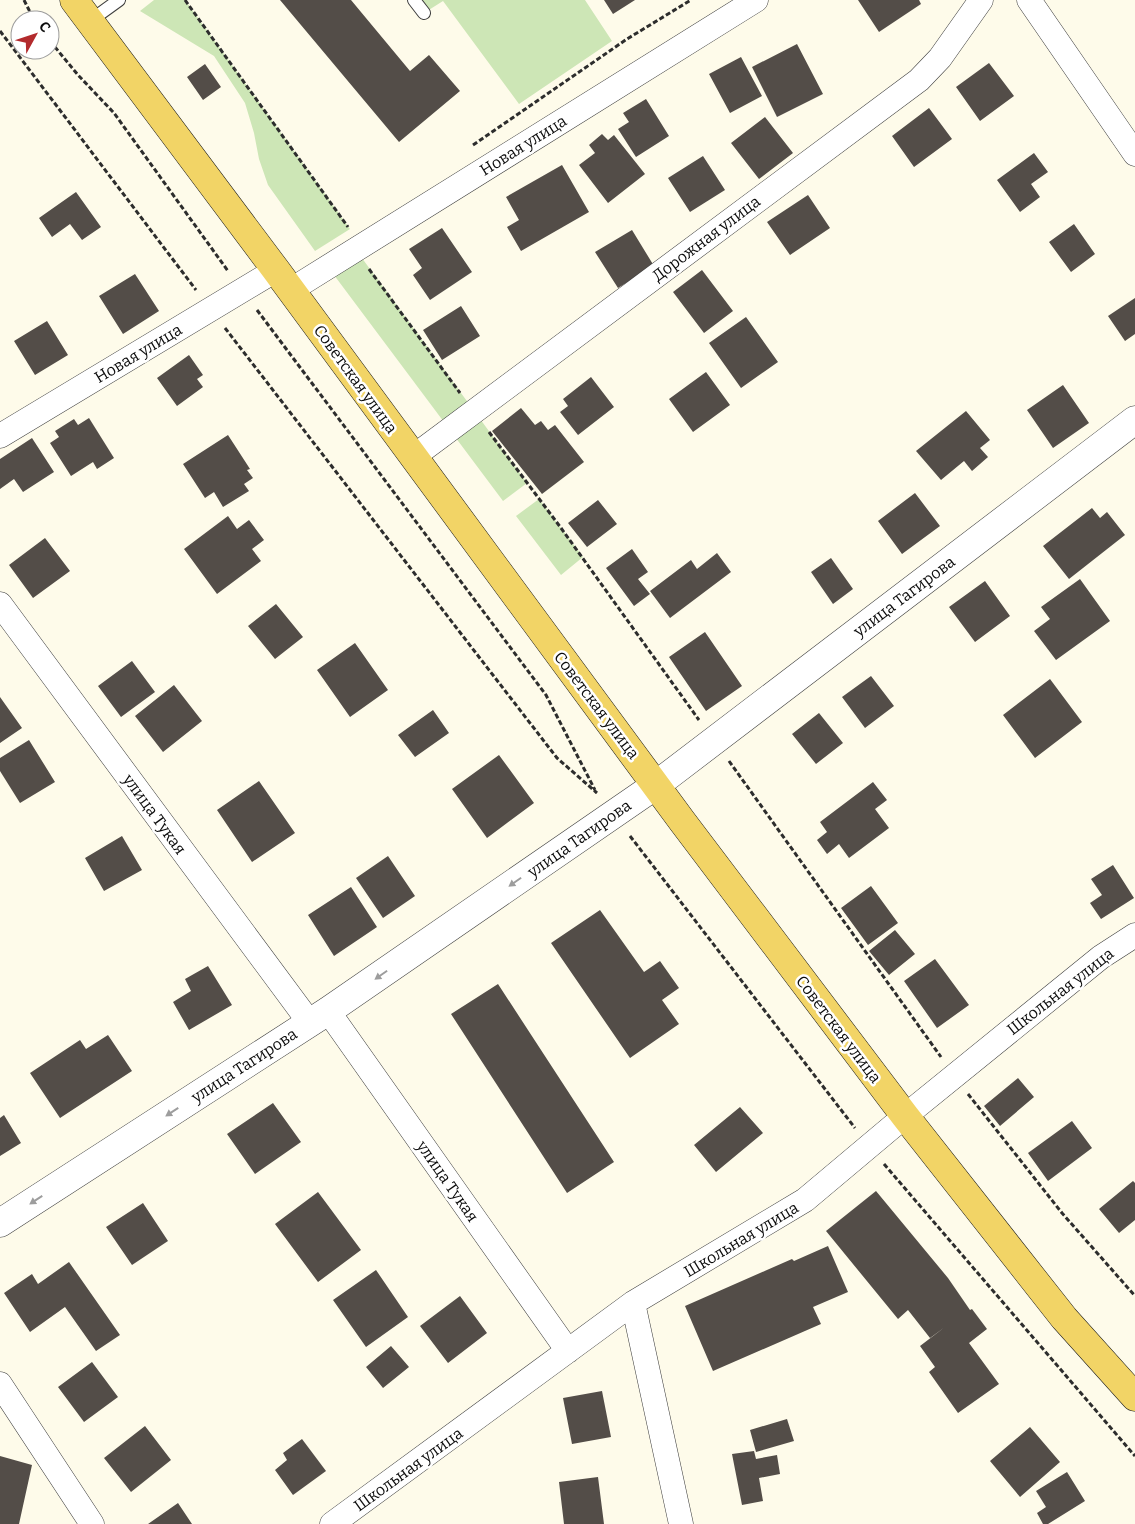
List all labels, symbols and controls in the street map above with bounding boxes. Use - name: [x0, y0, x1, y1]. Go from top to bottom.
- north arrow: [10, 10, 60, 60]
- text: С: [35, 18, 54, 36]
- street label: Новая улица: [476, 111, 570, 180]
- street label: Дорожная улица: [649, 192, 764, 285]
- street label: Новая улица: [91, 320, 186, 387]
- street label: Советская улица: [310, 321, 401, 437]
- street label: улица Тагирова: [849, 552, 959, 641]
- street label: Советская улица: [550, 648, 643, 763]
- street label: улица Тукая: [119, 770, 190, 858]
- street label: улица Тагирова: [523, 795, 635, 882]
- one-way arrow: [508, 877, 522, 887]
- street label: Школьная улица: [1003, 944, 1118, 1039]
- one-way arrow: [374, 970, 388, 980]
- street label: Советская улица: [792, 972, 885, 1087]
- street label: улица Тагирова: [187, 1024, 301, 1107]
- one-way arrow: [166, 1107, 179, 1116]
- street label: улица Тукая: [412, 1136, 483, 1226]
- one-way arrow: [29, 1195, 42, 1204]
- street label: Школьная улица: [681, 1198, 802, 1281]
- street label: Школьная улица: [350, 1423, 467, 1515]

